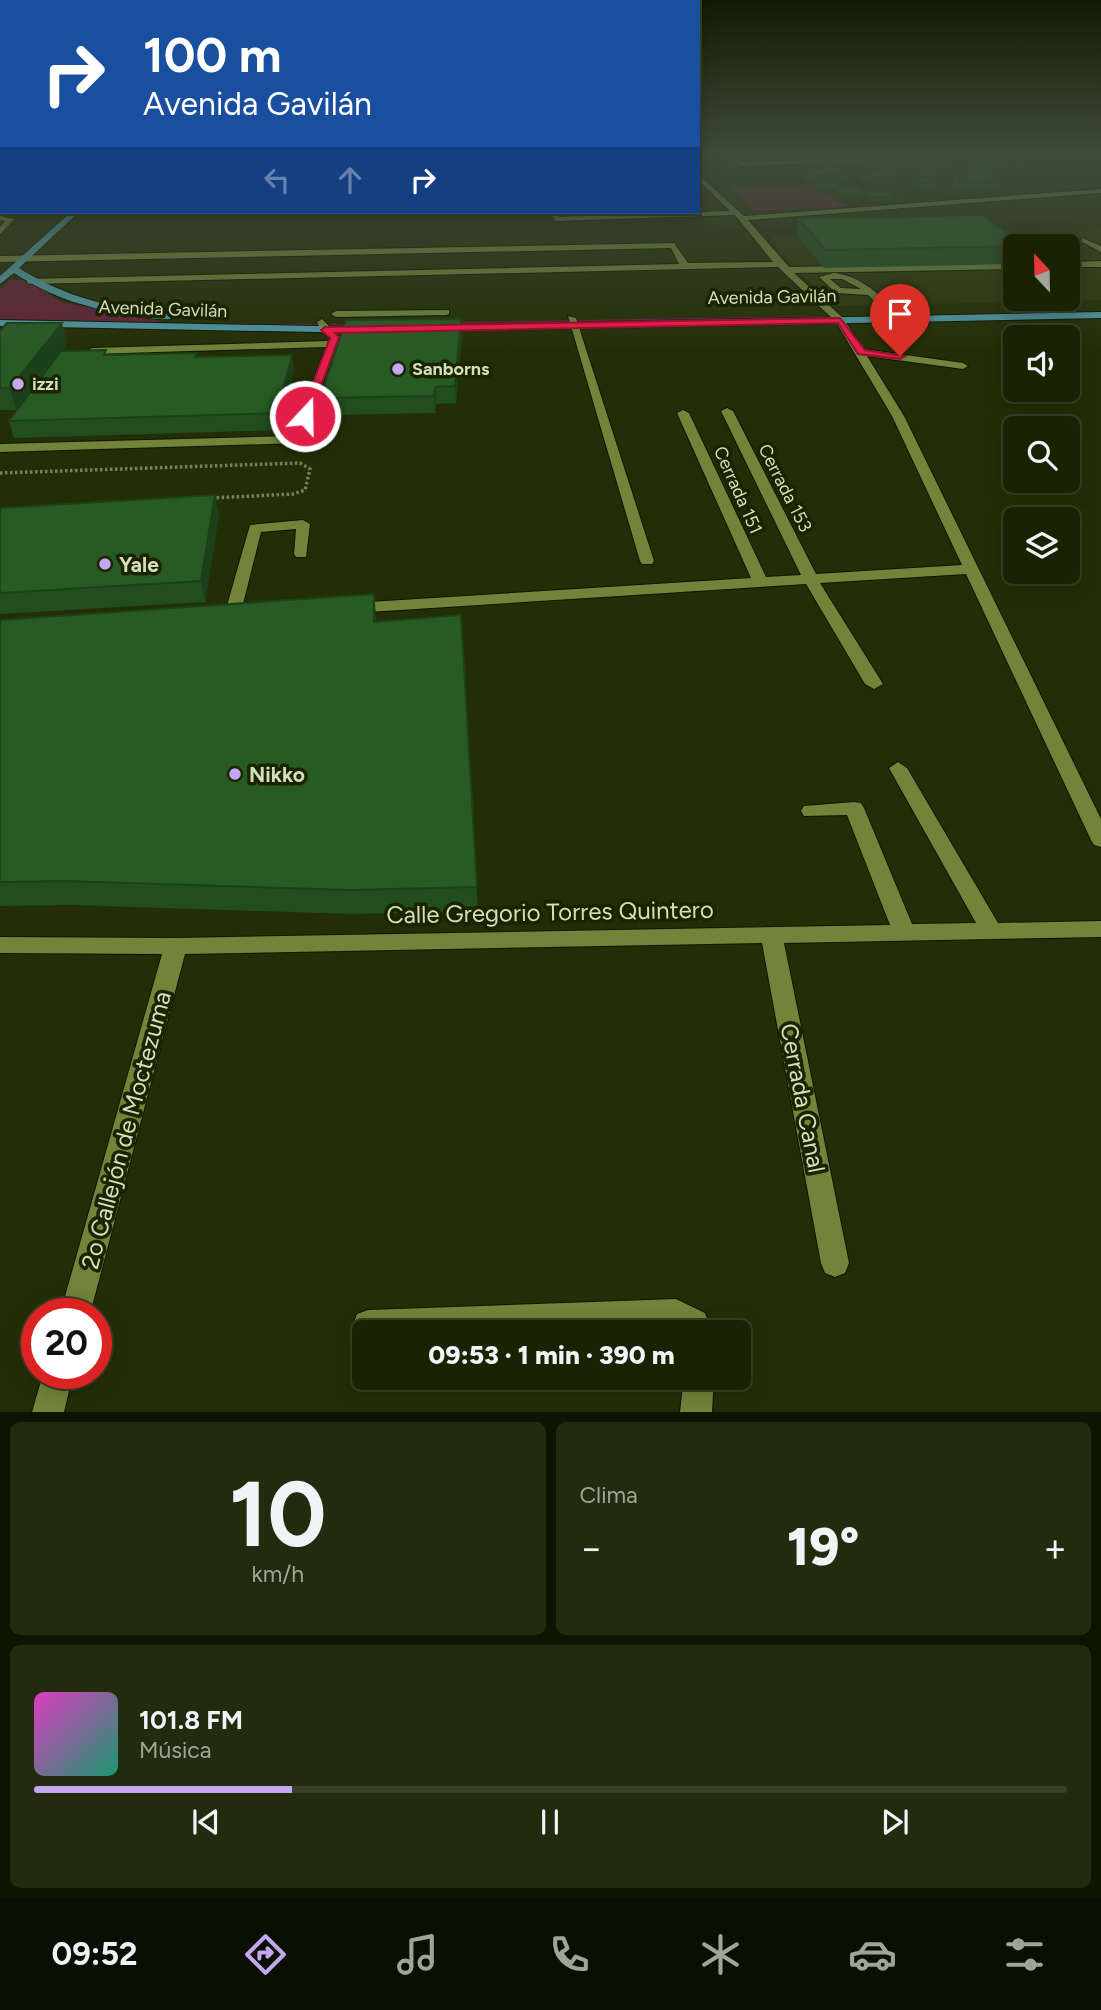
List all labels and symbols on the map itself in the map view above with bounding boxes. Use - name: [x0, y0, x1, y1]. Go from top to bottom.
- north arrow: [1003, 234, 1080, 312]
- pin: [870, 284, 930, 356]
- street label: Avenida Gavilán: [707, 285, 837, 309]
- street label: Avenida Gavilán: [98, 296, 228, 322]
- place label: Sanborns: [412, 358, 490, 380]
- marker: Sanborns: [390, 361, 406, 377]
- place label: izzi: [32, 373, 59, 395]
- marker: izzi: [10, 376, 26, 392]
- position arrow: [268, 379, 342, 453]
- street label: Cerrada 153: [753, 440, 817, 536]
- street label: Cerrada 151: [709, 443, 767, 537]
- place label: Yale: [119, 552, 159, 577]
- marker: Yale: [97, 556, 113, 572]
- place label: Nikko: [249, 762, 305, 787]
- marker: Nikko: [227, 766, 243, 782]
- street label: Calle Gregorio Torres Quintero: [386, 895, 714, 929]
- street label: 2o Callejón de Moctezuma: [75, 988, 177, 1272]
- street label: Cerrada Canal: [774, 1021, 832, 1175]
- speed limit sign: 20: [21, 1298, 112, 1389]

